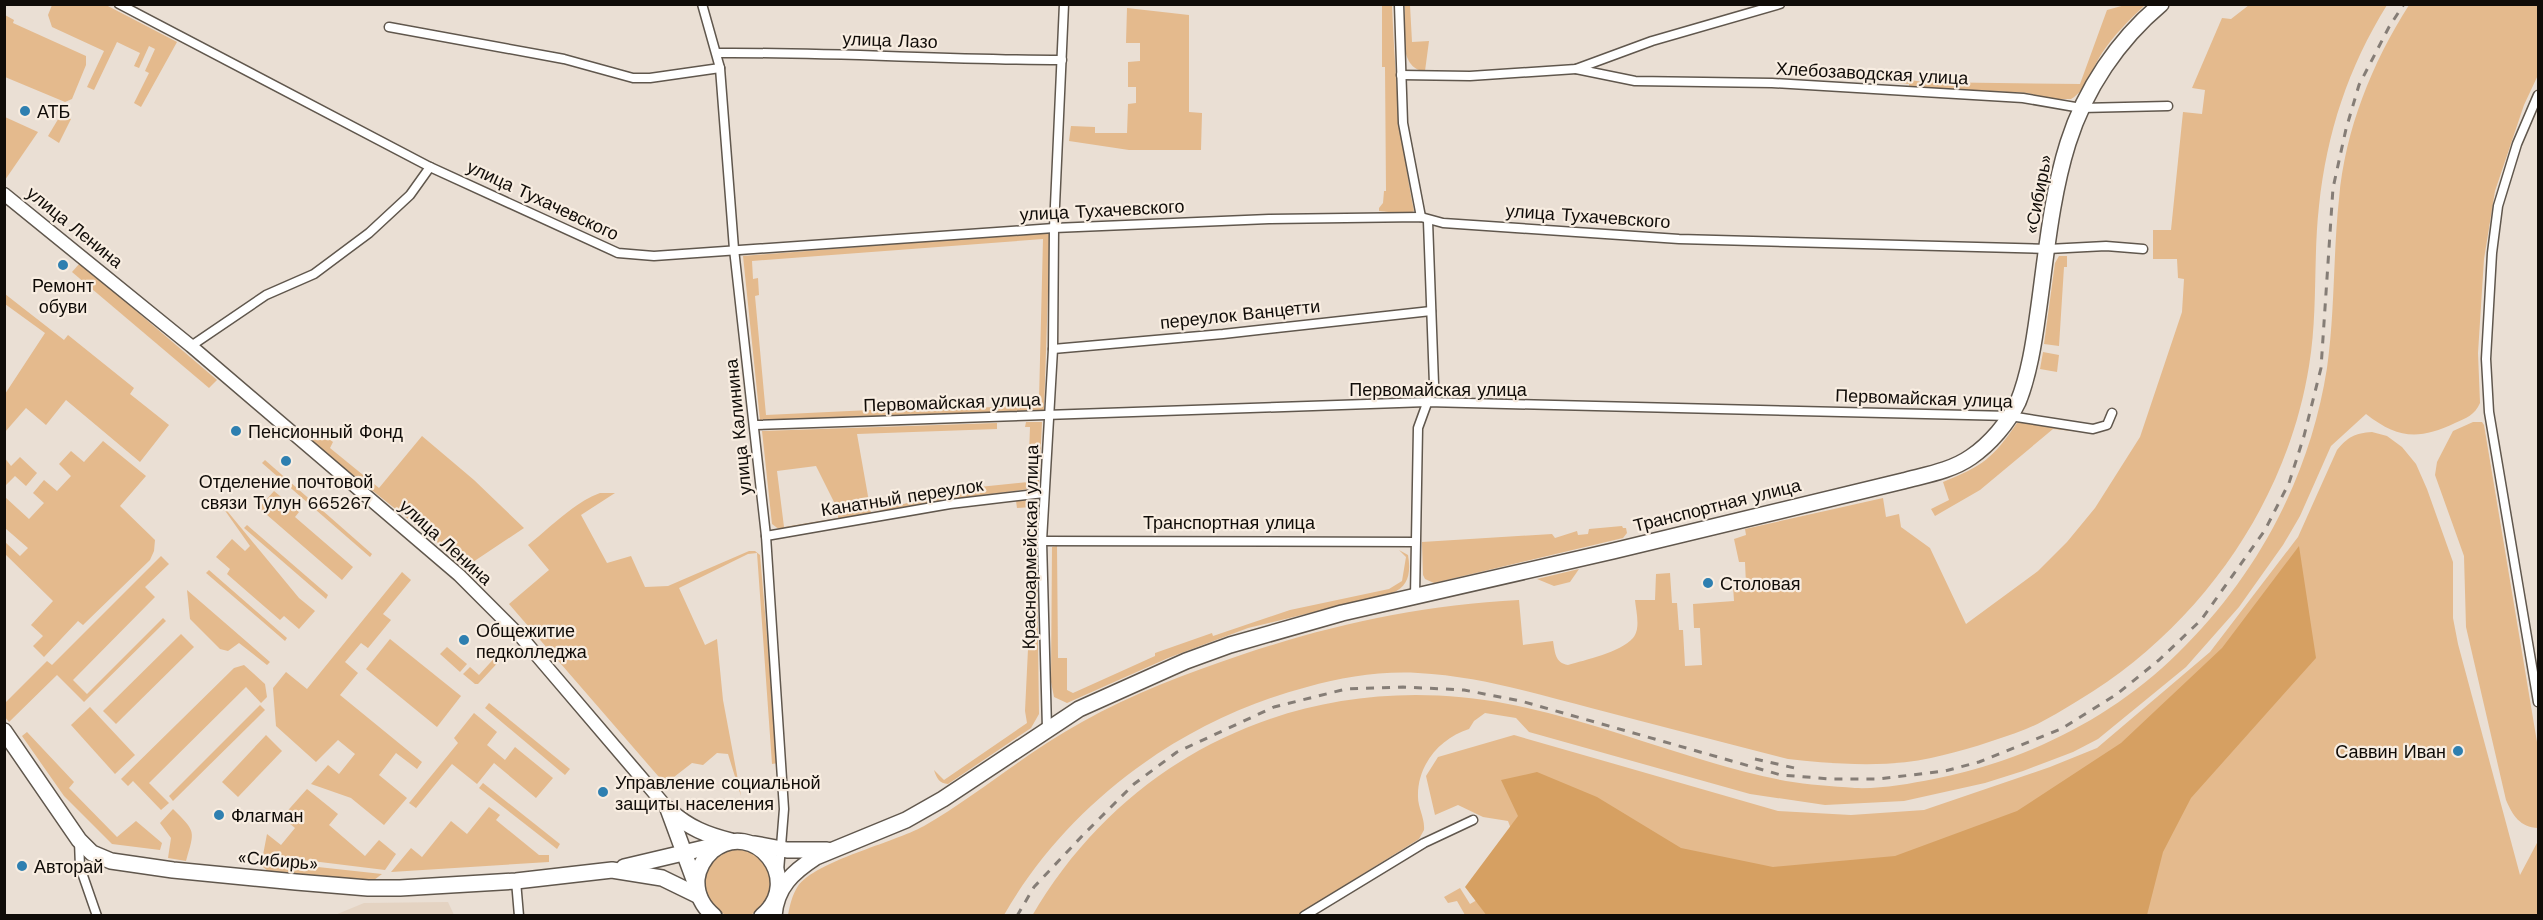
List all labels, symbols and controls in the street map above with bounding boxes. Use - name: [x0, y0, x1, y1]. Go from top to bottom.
- street label: улица Лазо: [842, 28, 938, 52]
- street label: Хлебозаводская улица: [1775, 57, 1970, 89]
- place label: АТБ: [37, 101, 70, 122]
- marker: АТБ: [18, 104, 32, 118]
- street label: «Сибирь»: [2020, 152, 2056, 236]
- street label: улица Тухачевского: [464, 156, 622, 244]
- street label: улица Ленина: [23, 182, 128, 273]
- street label: улица Тухачевского: [1019, 195, 1185, 225]
- street label: улица Тухачевского: [1505, 200, 1671, 232]
- marker: Ремонт обуви: [56, 258, 70, 272]
- place label: Ремонт обуви: [32, 275, 94, 317]
- street label: переулок Ванцетти: [1159, 295, 1321, 333]
- street label: улица Калинина: [720, 357, 756, 496]
- street label: Первомайская улица: [1349, 379, 1528, 400]
- street label: Первомайская улица: [1835, 384, 2014, 412]
- street label: Первомайская улица: [863, 388, 1042, 416]
- place label: Пенсионный Фонд: [248, 421, 404, 442]
- marker: Пенсионный Фонд: [229, 424, 243, 438]
- street label: Красноармейская улица: [1018, 444, 1042, 649]
- marker: Отделение почтовой связи Тулун 665267: [279, 454, 293, 468]
- place label: Отделение почтовой связи Тулун 665267: [199, 471, 373, 513]
- street label: Канатный переулок: [819, 474, 985, 520]
- street label: Транспортная улица: [1631, 474, 1804, 536]
- street label: улица Ленина: [395, 495, 497, 590]
- street label: Транспортная улица: [1143, 512, 1316, 533]
- place label: Столовая: [1720, 573, 1801, 594]
- marker: Столовая: [1701, 576, 1715, 590]
- place label: Общежитие педколледжа: [476, 620, 588, 662]
- marker: Общежитие педколледжа: [457, 633, 471, 647]
- place label: Саввин Иван: [2335, 741, 2446, 762]
- marker: Саввин Иван: [2451, 744, 2465, 758]
- place label: Управление социальной защиты населения: [615, 772, 821, 814]
- marker: Управление социальной защиты населения: [596, 785, 610, 799]
- place label: Флагман: [231, 805, 304, 826]
- marker: Флагман: [212, 808, 226, 822]
- street label: «Сибирь»: [237, 846, 319, 874]
- place label: Авторай: [34, 856, 103, 877]
- marker: Авторай: [15, 859, 29, 873]

